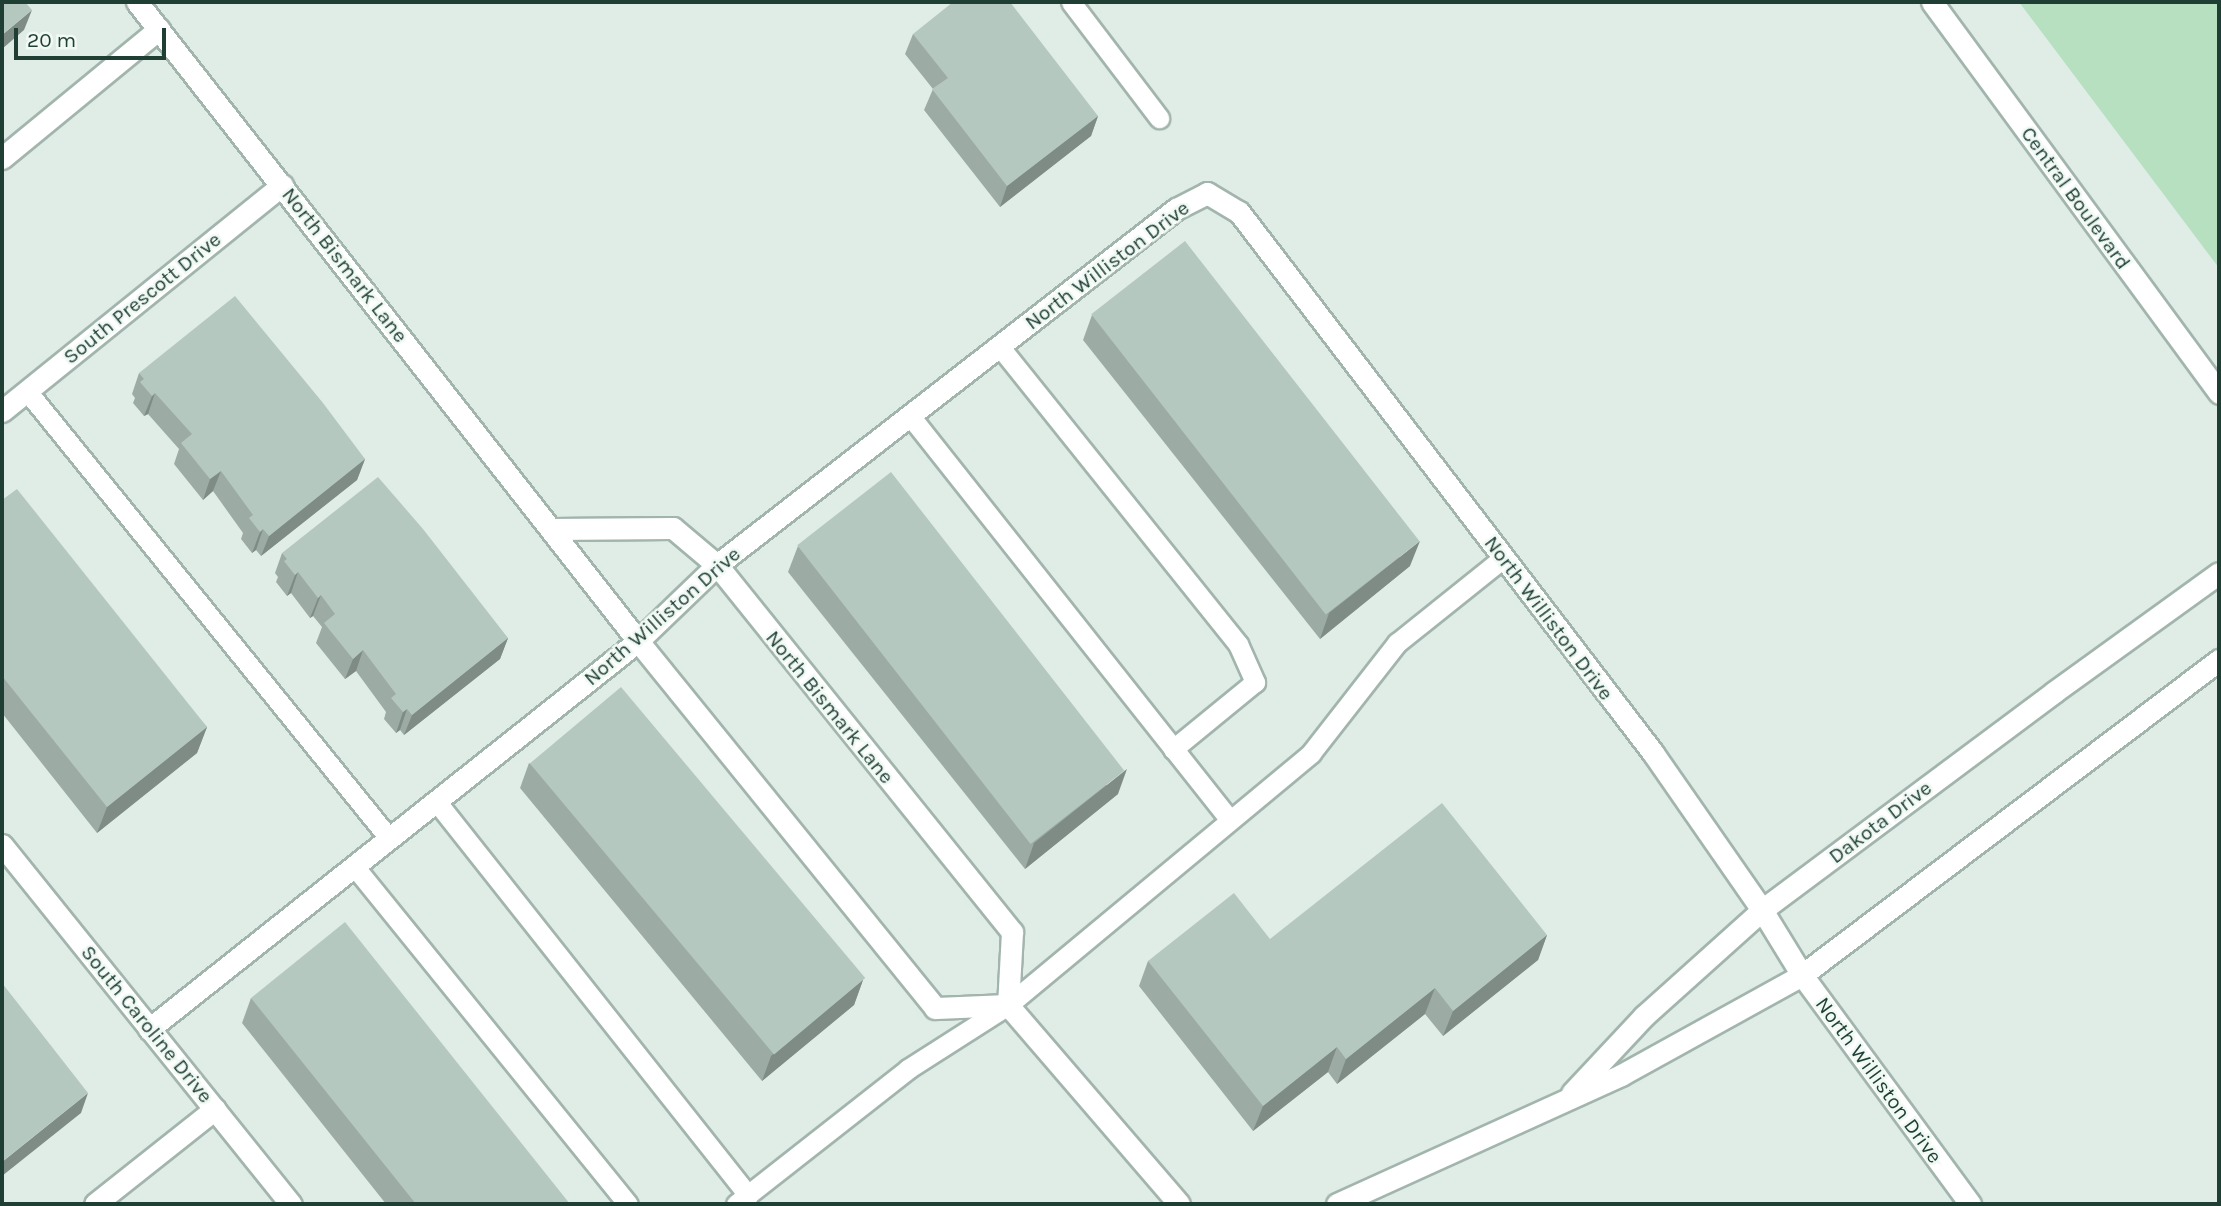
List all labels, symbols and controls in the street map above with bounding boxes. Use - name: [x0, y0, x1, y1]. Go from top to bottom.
- scale bar: [18, 14, 170, 58]
- text: 20 m: [27, 28, 76, 52]
- street label: Central Boulevard: [2016, 122, 2136, 274]
- street label: North Bismark Lane: [277, 182, 413, 348]
- street label: North Williston Drive: [1020, 195, 1194, 335]
- street label: South Prescott Drive: [58, 227, 226, 369]
- street label: North Williston Drive: [1479, 531, 1619, 705]
- street label: North Williston Drive: [579, 541, 745, 691]
- street label: North Bismark Lane: [760, 625, 900, 789]
- street label: Dakota Drive: [1824, 775, 1936, 869]
- street label: South Caroline Drive: [76, 940, 218, 1108]
- street label: North Williston Drive: [1810, 992, 1948, 1168]

